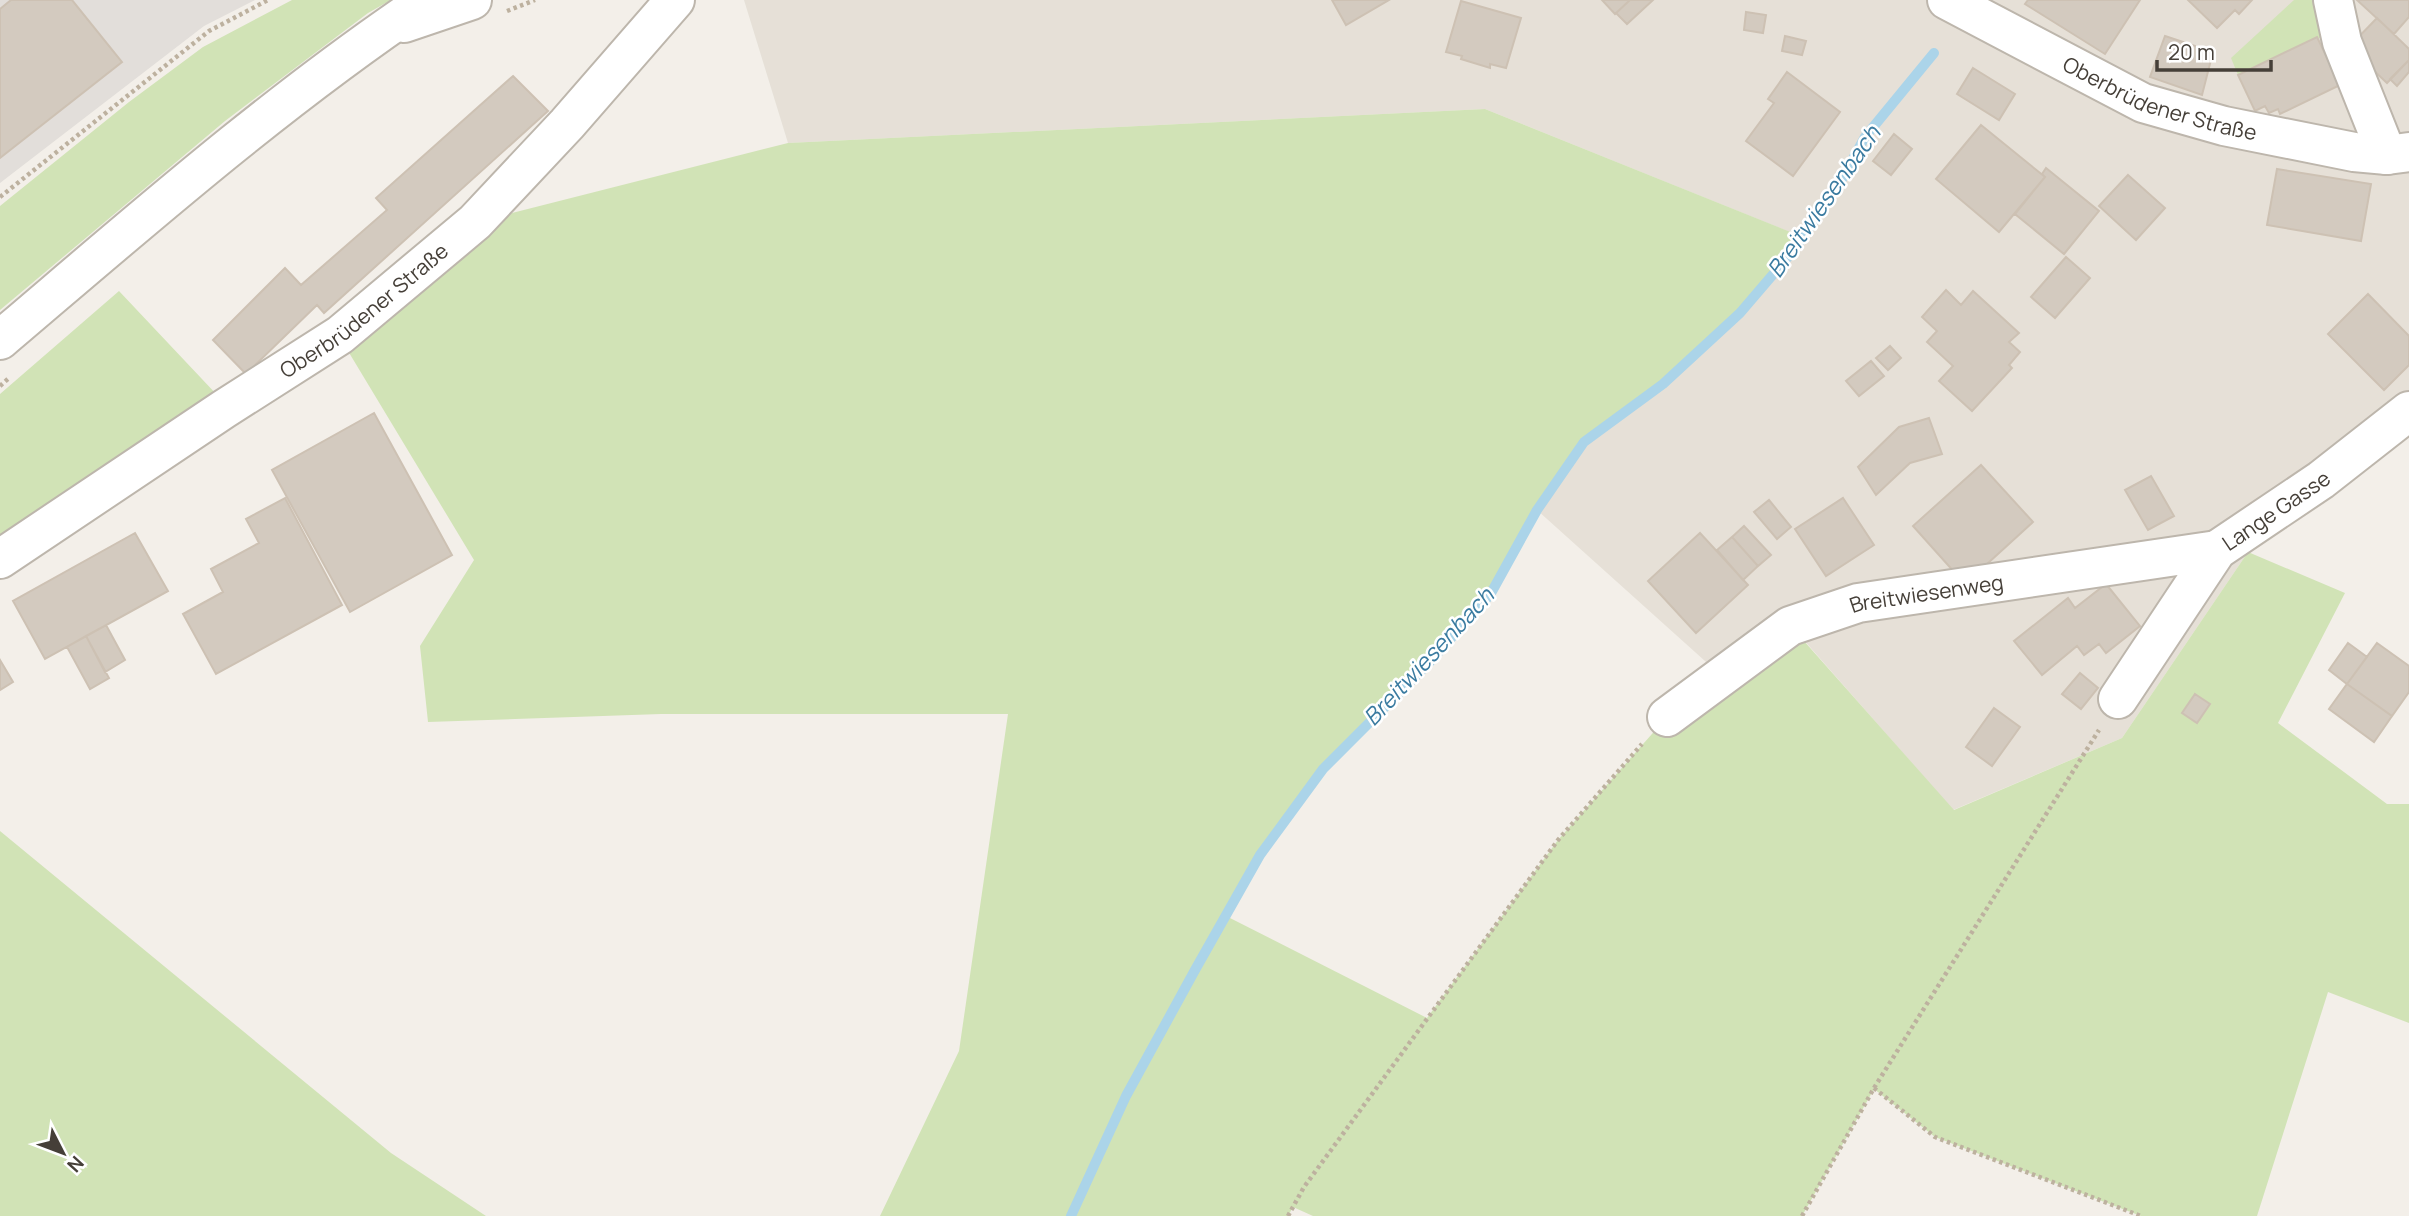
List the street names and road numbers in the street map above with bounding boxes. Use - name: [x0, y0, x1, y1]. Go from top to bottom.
- street label: Oberbrüdener Straße: [2058, 49, 2259, 146]
- street label: Oberbrüdener Straße: [274, 236, 454, 384]
- street label: Lange Gasse: [2216, 464, 2336, 557]
- street label: Breitwiesenweg: [1846, 568, 2005, 619]

